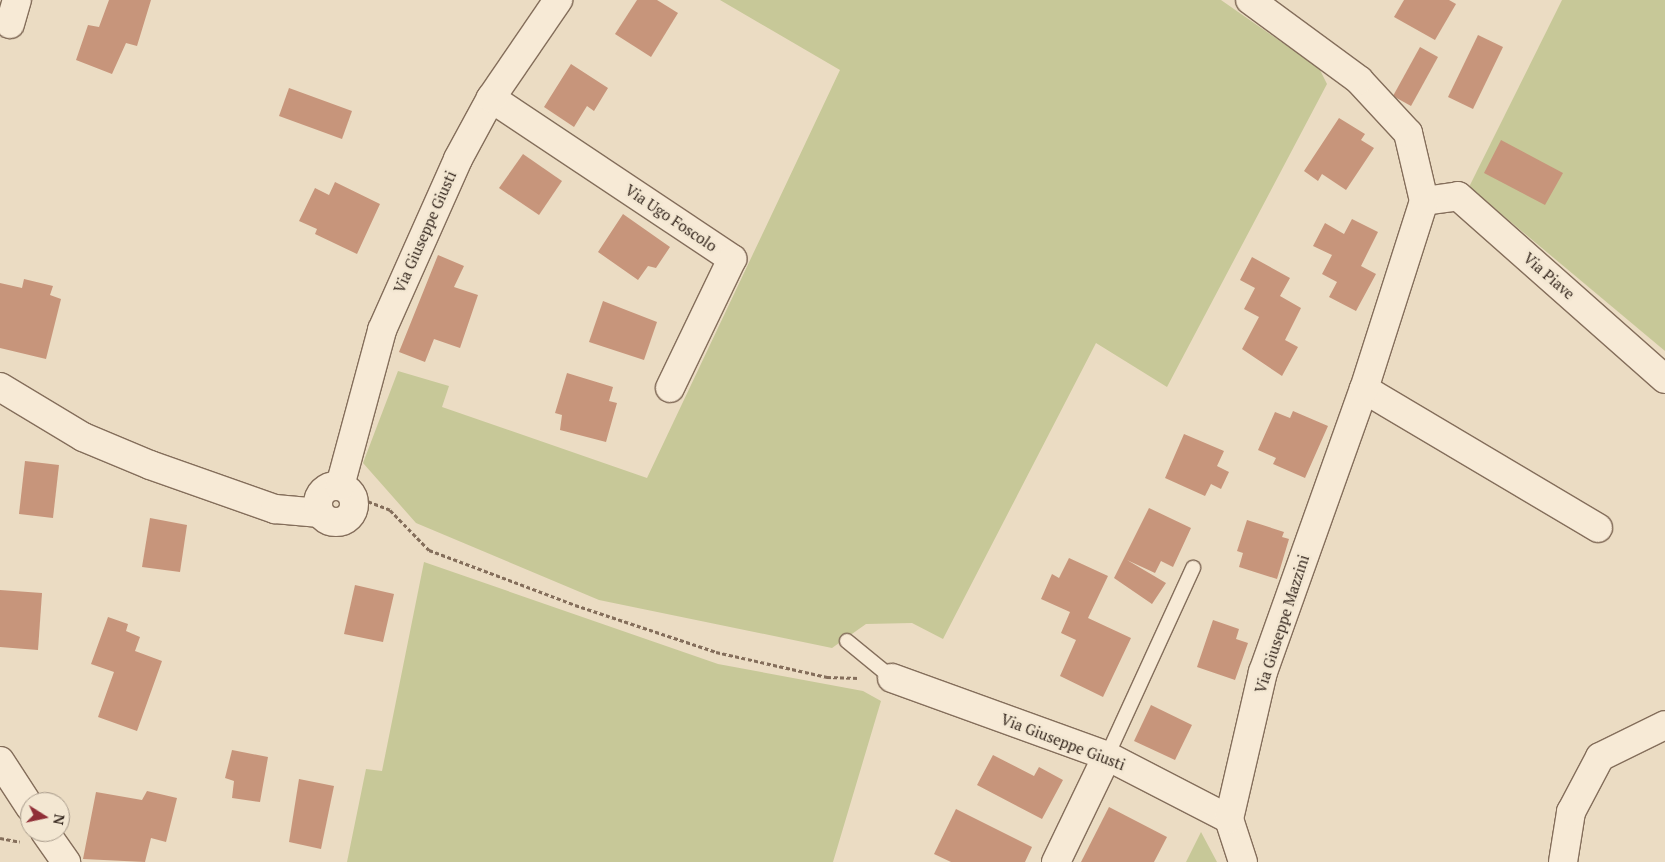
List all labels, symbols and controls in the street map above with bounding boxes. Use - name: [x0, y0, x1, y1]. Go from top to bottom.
- street label: Via Giuseppe Giusti: [390, 168, 460, 296]
- street label: Via Ugo Foscolo: [622, 181, 720, 255]
- street label: Via Piave: [1520, 249, 1578, 303]
- street label: Via Giuseppe Mazzini: [1251, 553, 1313, 695]
- street label: Via Giuseppe Giusti: [998, 710, 1128, 774]
- north arrow: [20, 792, 70, 842]
- text: N: [49, 813, 70, 826]

